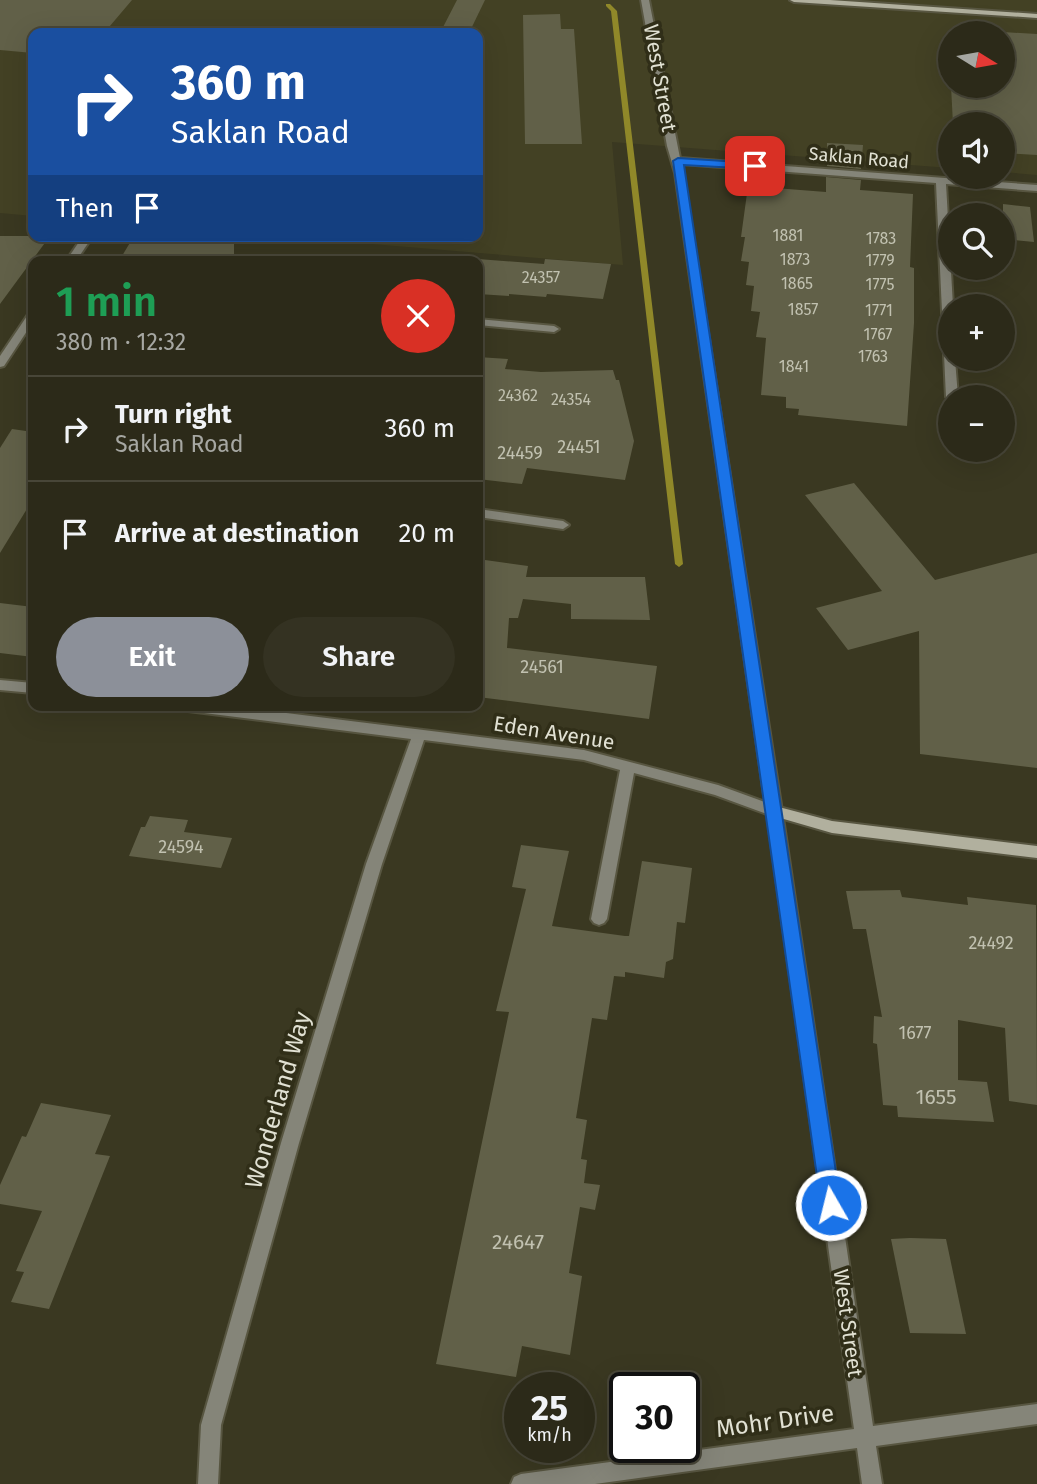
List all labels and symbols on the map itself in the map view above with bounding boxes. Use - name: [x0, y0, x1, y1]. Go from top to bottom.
- north arrow: [938, 21, 1015, 98]
- street label: West Street: [638, 22, 682, 134]
- pin: [725, 136, 785, 196]
- street label: Saklan Road: [808, 143, 910, 173]
- house number: 1881: [772, 226, 804, 245]
- house number: 1783: [866, 229, 896, 248]
- house number: 1873: [780, 250, 810, 269]
- house number: 1779: [865, 251, 895, 270]
- house number: 24357: [522, 268, 560, 287]
- house number: 1865: [781, 274, 813, 293]
- house number: 1775: [866, 275, 894, 294]
- house number: 1857: [788, 300, 818, 319]
- house number: 1771: [865, 301, 893, 320]
- house number: 1767: [864, 325, 892, 344]
- house number: 1763: [858, 347, 888, 366]
- house number: 1841: [779, 357, 809, 376]
- house number: 24362: [498, 386, 538, 405]
- house number: 24354: [551, 390, 592, 409]
- house number: 24451: [557, 436, 601, 458]
- house number: 24459: [497, 442, 543, 464]
- house number: 24561: [520, 656, 564, 678]
- street label: Eden Avenue: [492, 711, 616, 755]
- house number: 24594: [158, 836, 204, 858]
- house number: 24492: [968, 932, 1014, 954]
- street label: Wonderland Way: [239, 1008, 317, 1192]
- house number: 1677: [899, 1022, 931, 1044]
- house number: 1655: [915, 1084, 957, 1110]
- position arrow: [794, 1168, 868, 1242]
- house number: 24647: [492, 1229, 544, 1255]
- street label: West Street: [828, 1267, 868, 1379]
- speed limit sign: 30: [609, 1372, 700, 1463]
- street label: Mohr Drive: [714, 1399, 836, 1443]

